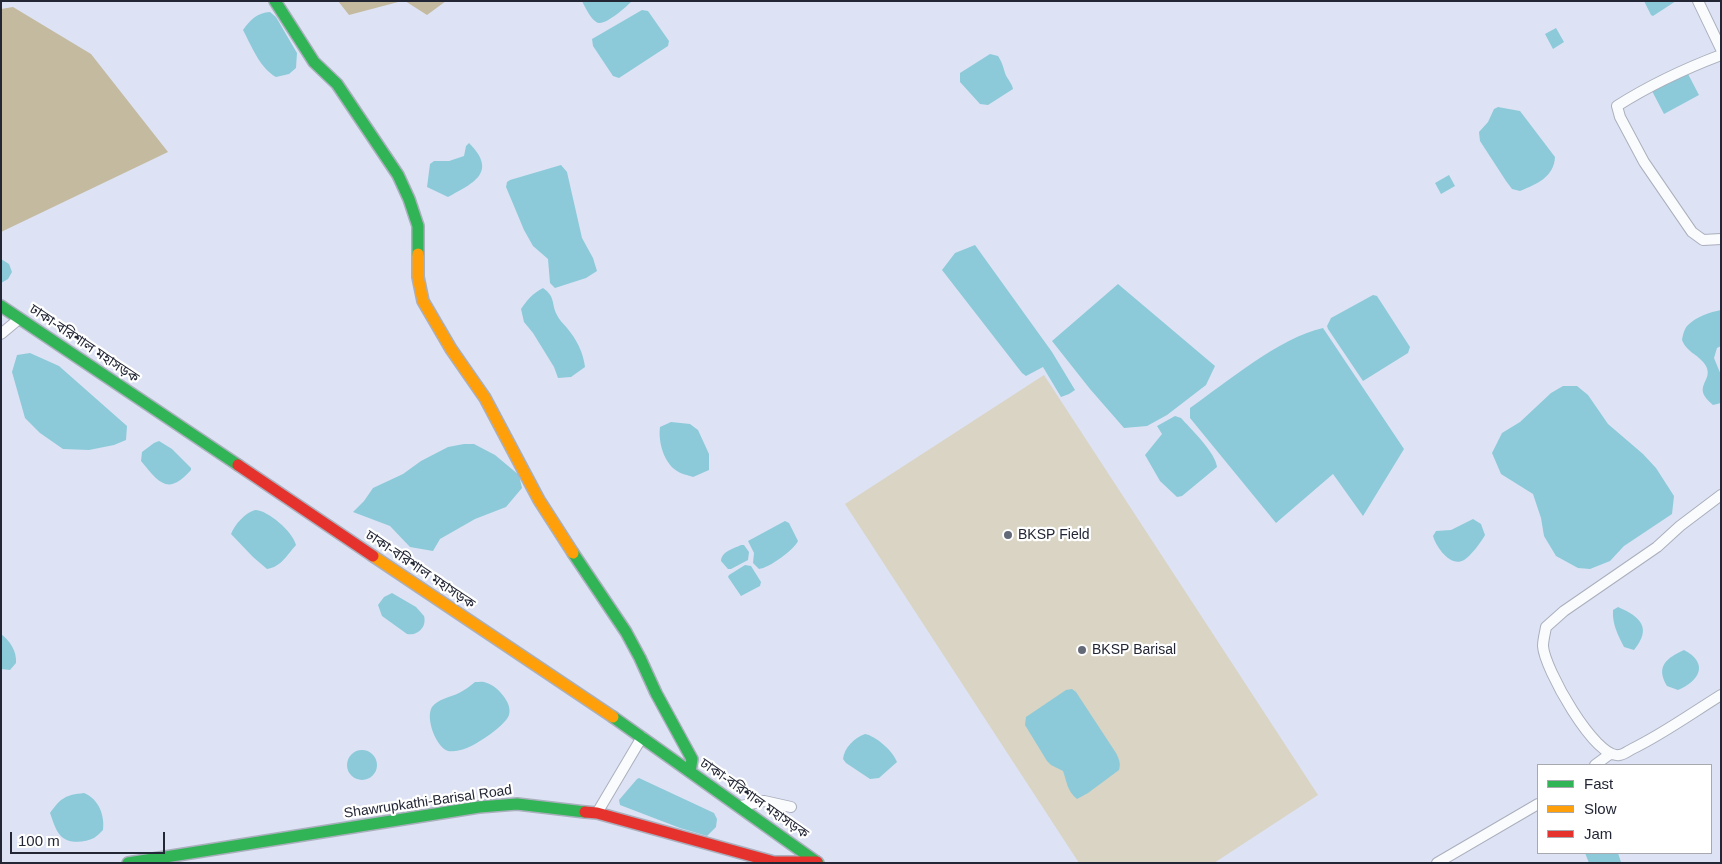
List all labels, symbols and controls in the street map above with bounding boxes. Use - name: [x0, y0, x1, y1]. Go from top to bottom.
- street label: ঢাকা-বরিশাল মহাসড়ক: [26, 301, 142, 387]
- street label: ঢাকা-বরিশাল মহাসড়ক: [362, 527, 478, 613]
- place label: BKSP Field: [1018, 527, 1090, 543]
- marker: BKSP Field: [1002, 529, 1014, 541]
- place label: BKSP Barisal: [1092, 642, 1176, 658]
- marker: BKSP Barisal: [1076, 644, 1088, 656]
- street label: ঢাকা-বরিশাল মহাসড়ক: [697, 755, 811, 843]
- legend: [1537, 764, 1712, 854]
- text: Fast: [1584, 775, 1613, 792]
- street label: Shawrupkathi-Barisal Road: [343, 782, 513, 822]
- text: Slow: [1584, 800, 1617, 817]
- scale bar: [12, 822, 168, 854]
- text: Jam: [1584, 825, 1612, 842]
- text: 100 m: [18, 832, 60, 849]

